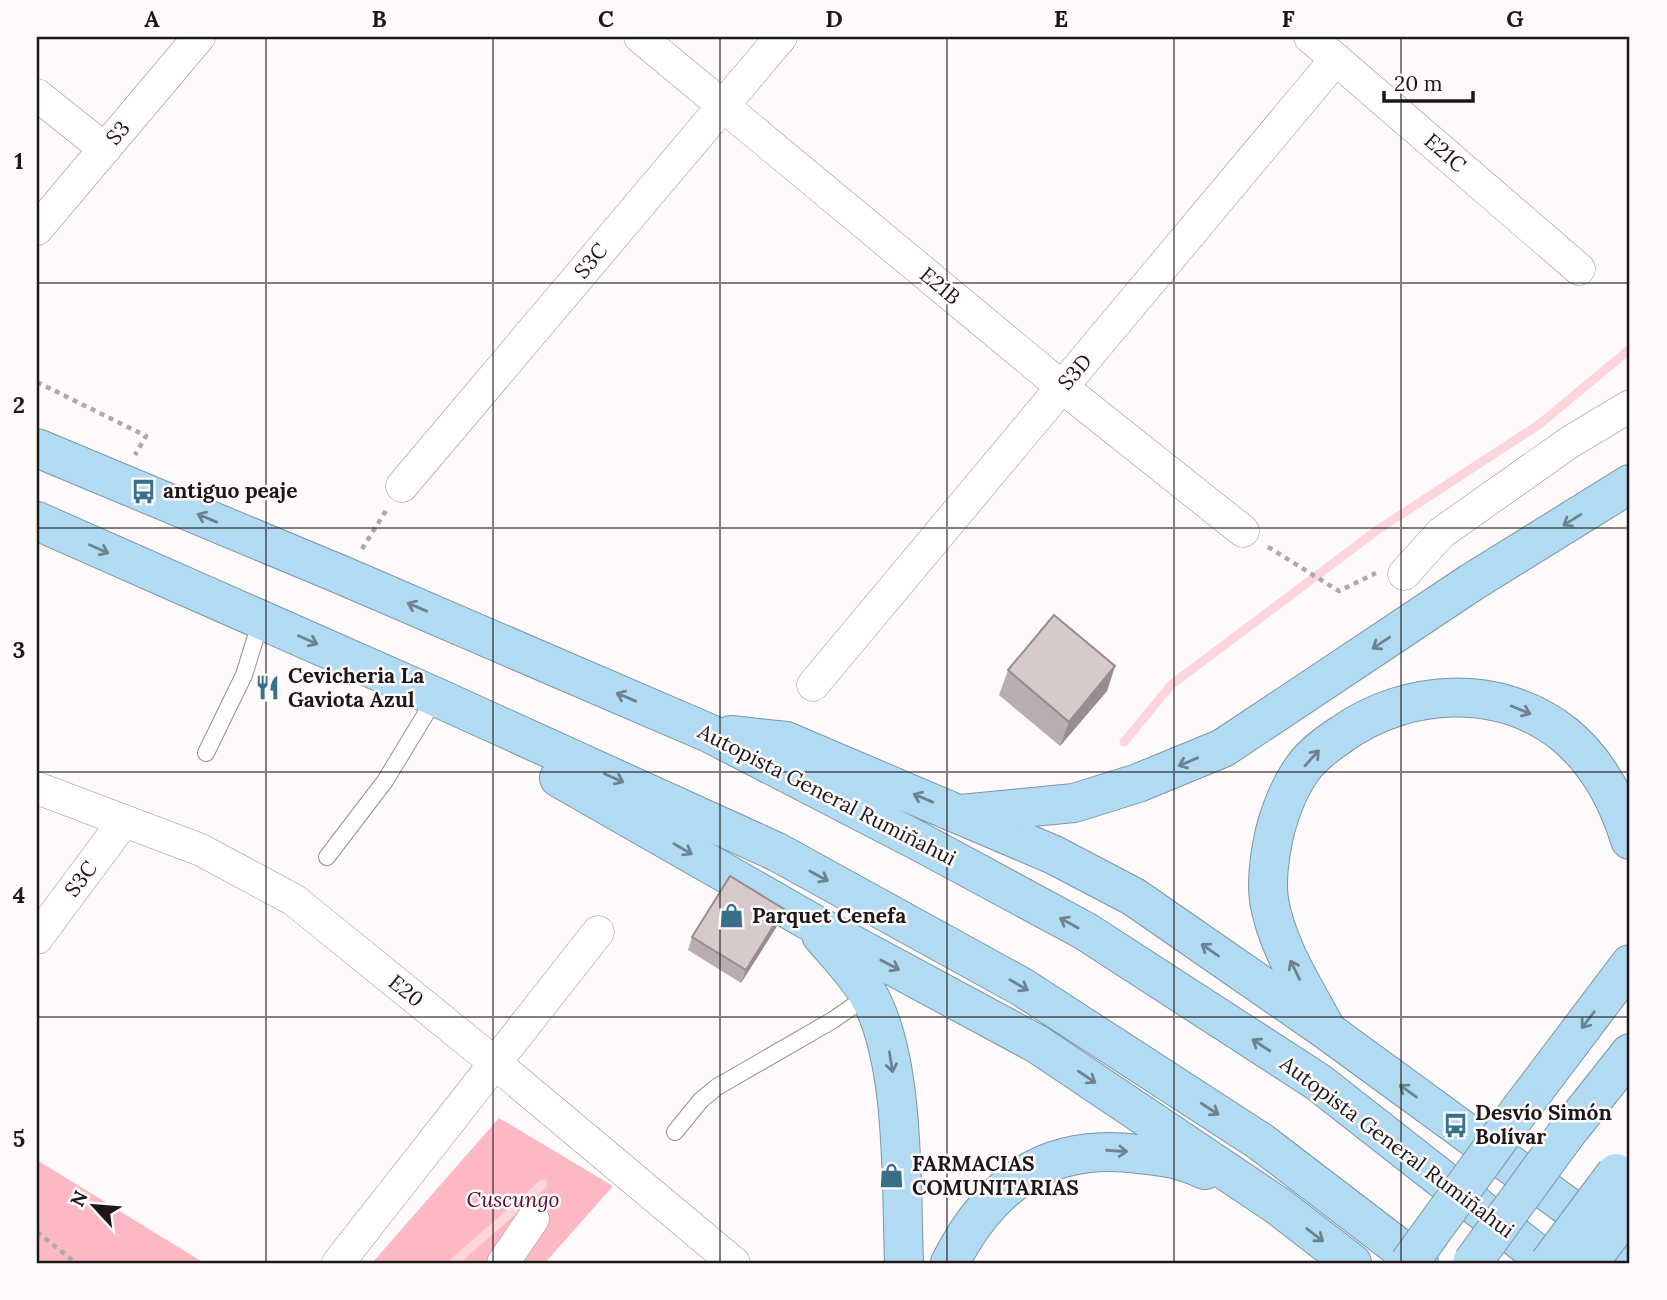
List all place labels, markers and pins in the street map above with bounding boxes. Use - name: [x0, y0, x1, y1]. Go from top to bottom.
- bus stop icon: antiguo peaje: [129, 477, 157, 505]
- place label: antiguo peaje: [163, 477, 297, 504]
- place label: Cevicheria La Gaviota Azul: [288, 662, 424, 713]
- restaurant icon: Cevicheria La Gaviota Azul: [254, 674, 282, 702]
- shop icon: Parquet Cenefa: [718, 902, 746, 930]
- place label: Parquet Cenefa: [752, 902, 906, 929]
- place label: Desvío Simón Bolívar: [1475, 1099, 1612, 1150]
- bus stop icon: Desvío Simón Bolívar: [1441, 1111, 1469, 1139]
- place label: FARMACIAS COMUNITARIAS: [912, 1150, 1079, 1201]
- shop icon: FARMACIAS COMUNITARIAS: [878, 1162, 906, 1190]

